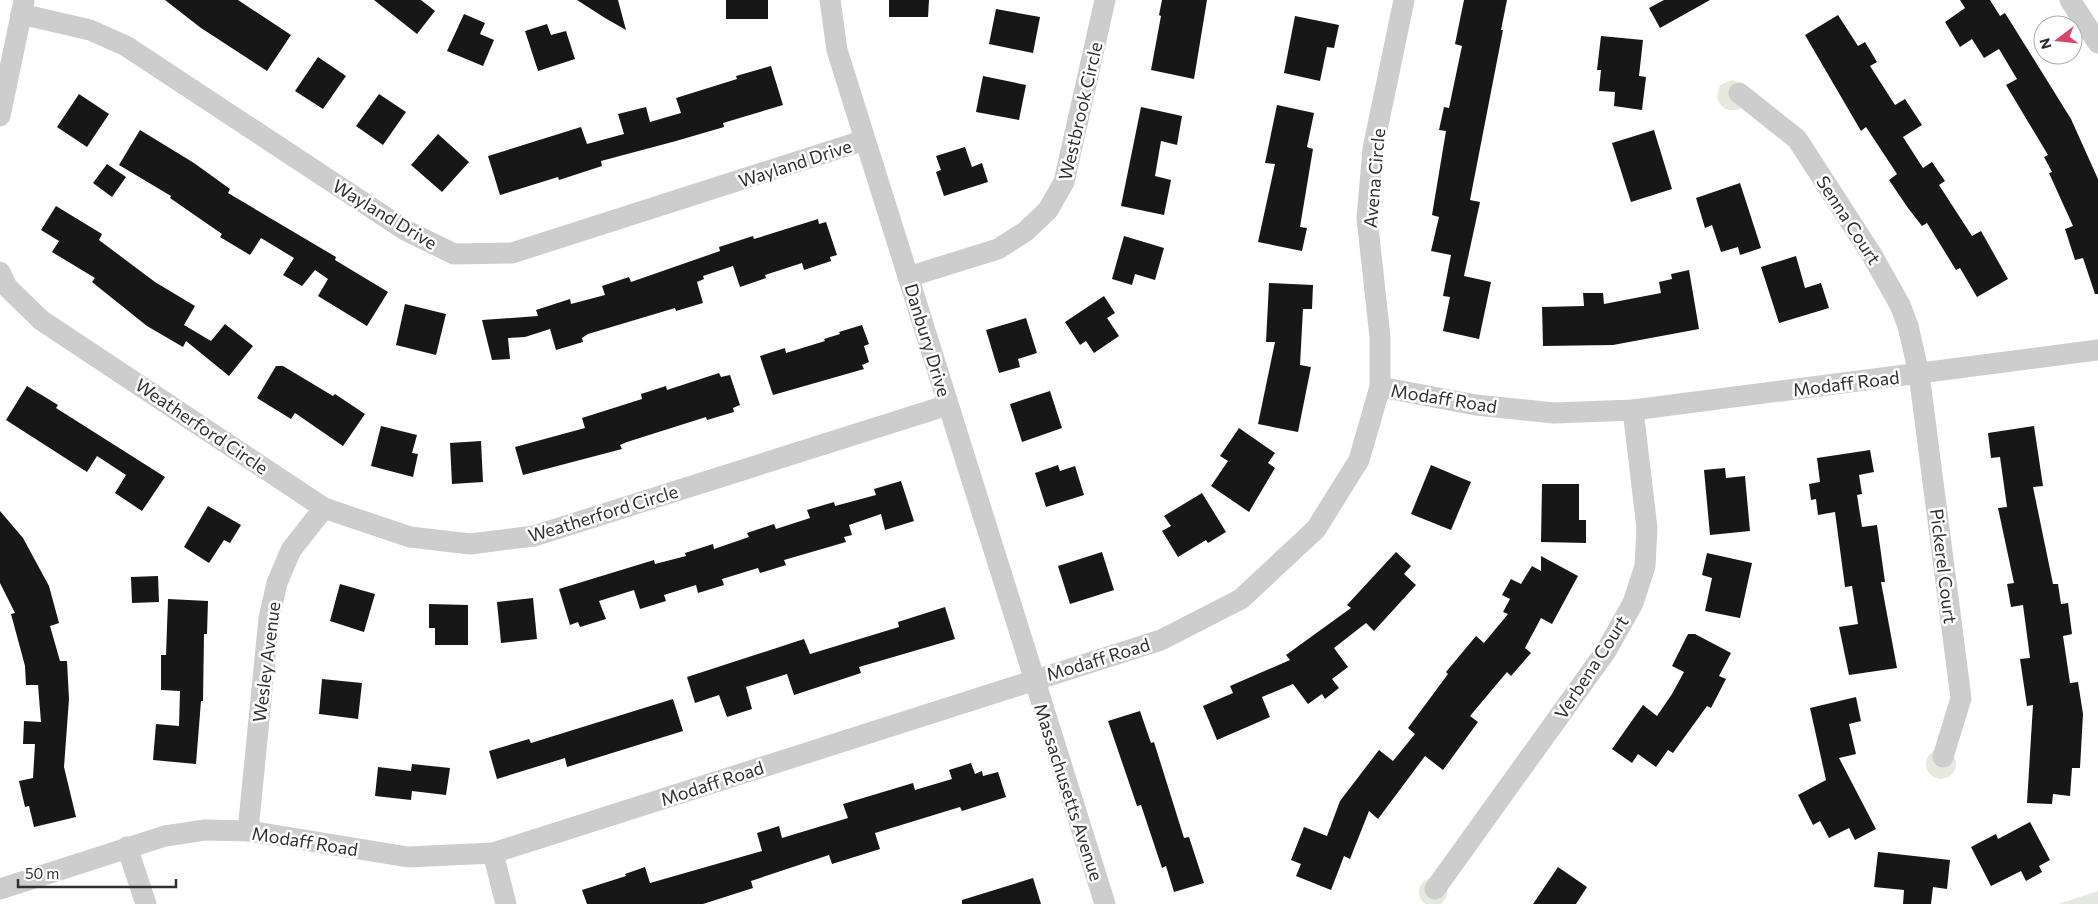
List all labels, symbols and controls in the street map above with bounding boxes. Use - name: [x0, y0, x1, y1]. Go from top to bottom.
- north arrow: [2033, 15, 2083, 65]
- text: N: [2035, 36, 2055, 51]
- street label: Westbrook Circle: [1053, 40, 1107, 182]
- street label: Avena Circle: [1359, 127, 1389, 229]
- street label: Wayland Drive: [736, 134, 854, 192]
- street label: Senna Court: [1812, 172, 1886, 268]
- street label: Wayland Drive: [329, 174, 441, 254]
- street label: Danbury Drive: [900, 281, 956, 399]
- street label: Modaff Road: [1792, 366, 1900, 400]
- street label: Weatherford Circle: [131, 373, 273, 479]
- street label: Modaff Road: [1389, 379, 1499, 417]
- street label: Weatherford Circle: [526, 480, 680, 546]
- street label: Pickerel Court: [1926, 507, 1962, 625]
- street label: Wesley Avenue: [248, 600, 284, 724]
- street label: Verbena Court: [1549, 611, 1633, 723]
- street label: Modaff Road: [1044, 633, 1152, 685]
- street label: Massachusetts Avenue: [1030, 700, 1108, 884]
- street label: Modaff Road: [658, 756, 766, 810]
- street label: Modaff Road: [250, 822, 360, 860]
- scale bar: [18, 856, 175, 888]
- text: 50 m: [25, 864, 59, 882]

